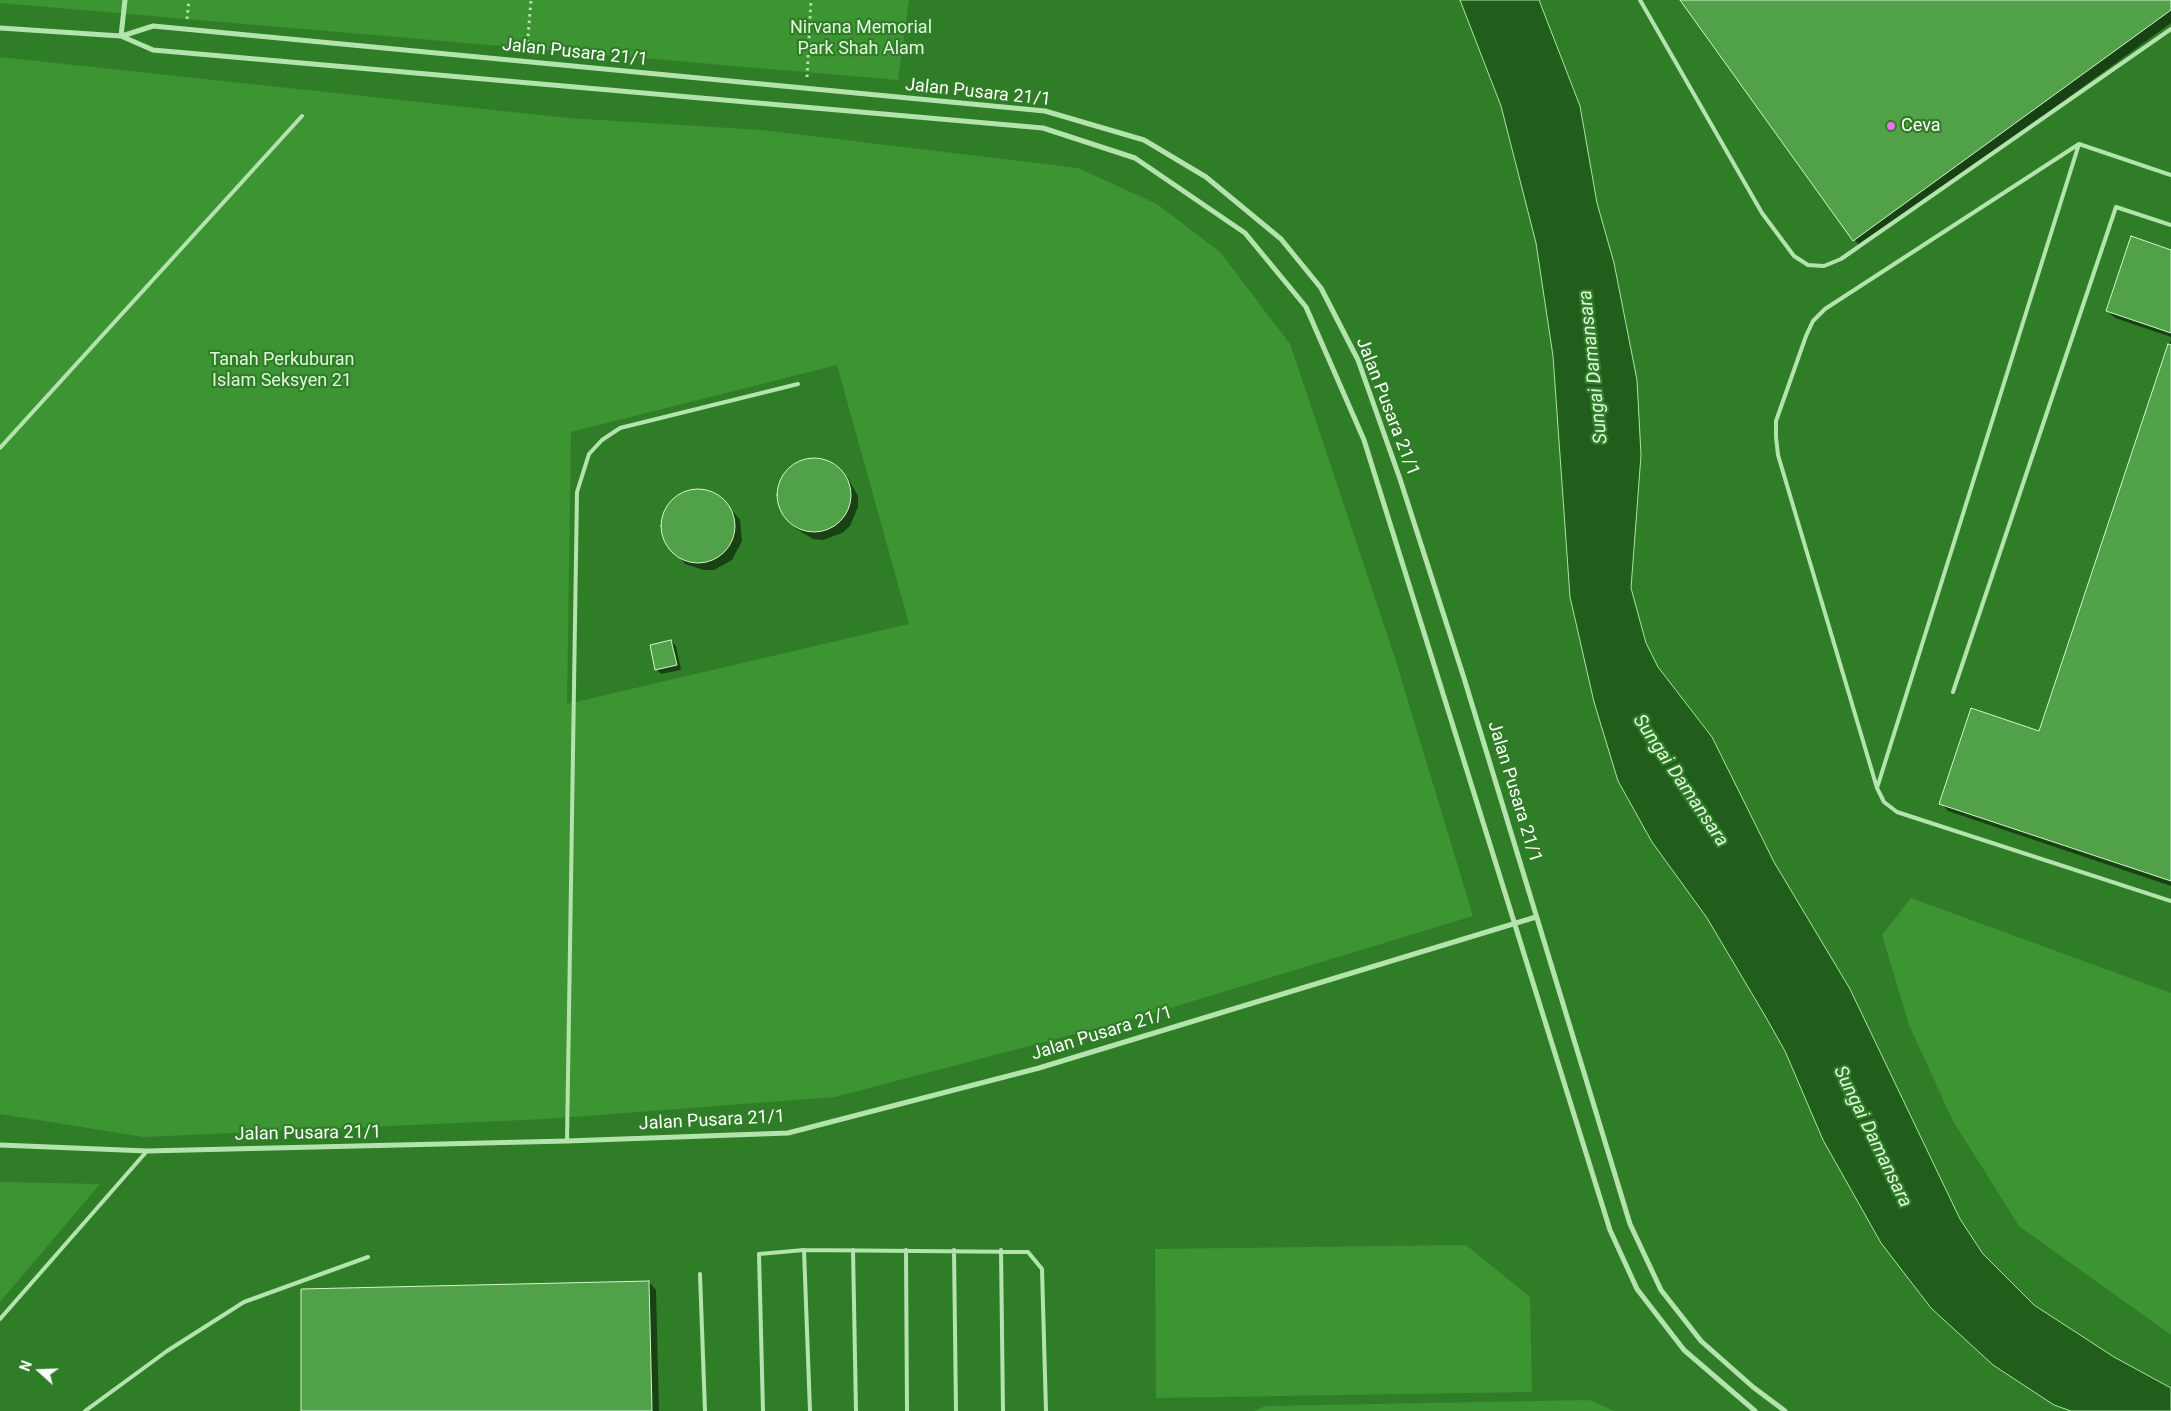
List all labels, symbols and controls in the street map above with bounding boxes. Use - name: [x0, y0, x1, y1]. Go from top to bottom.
- park label: Nirvana Memorial Park Shah Alam: [790, 17, 932, 59]
- street label: Jalan Pusara 21/1: [501, 35, 649, 71]
- street label: Jalan Pusara 21/1: [904, 75, 1052, 111]
- place label: Ceva: [1901, 115, 1941, 137]
- marker: Ceva: [1885, 120, 1897, 132]
- water label: Sungai Damansara: [1575, 289, 1613, 445]
- street label: Jalan Pusara 21/1: [1351, 335, 1423, 479]
- park label: Tanah Perkuburan Islam Seksyen 21: [209, 349, 355, 392]
- water label: Sungai Damansara: [1627, 710, 1733, 852]
- street label: Jalan Pusara 21/1: [1482, 719, 1546, 865]
- street label: Jalan Pusara 21/1: [1029, 1002, 1175, 1066]
- water label: Sungai Damansara: [1828, 1062, 1916, 1212]
- street label: Jalan Pusara 21/1: [638, 1106, 786, 1136]
- street label: Jalan Pusara 21/1: [235, 1122, 381, 1146]
- north arrow: [15, 1346, 65, 1396]
- text: N: [17, 1358, 35, 1373]

